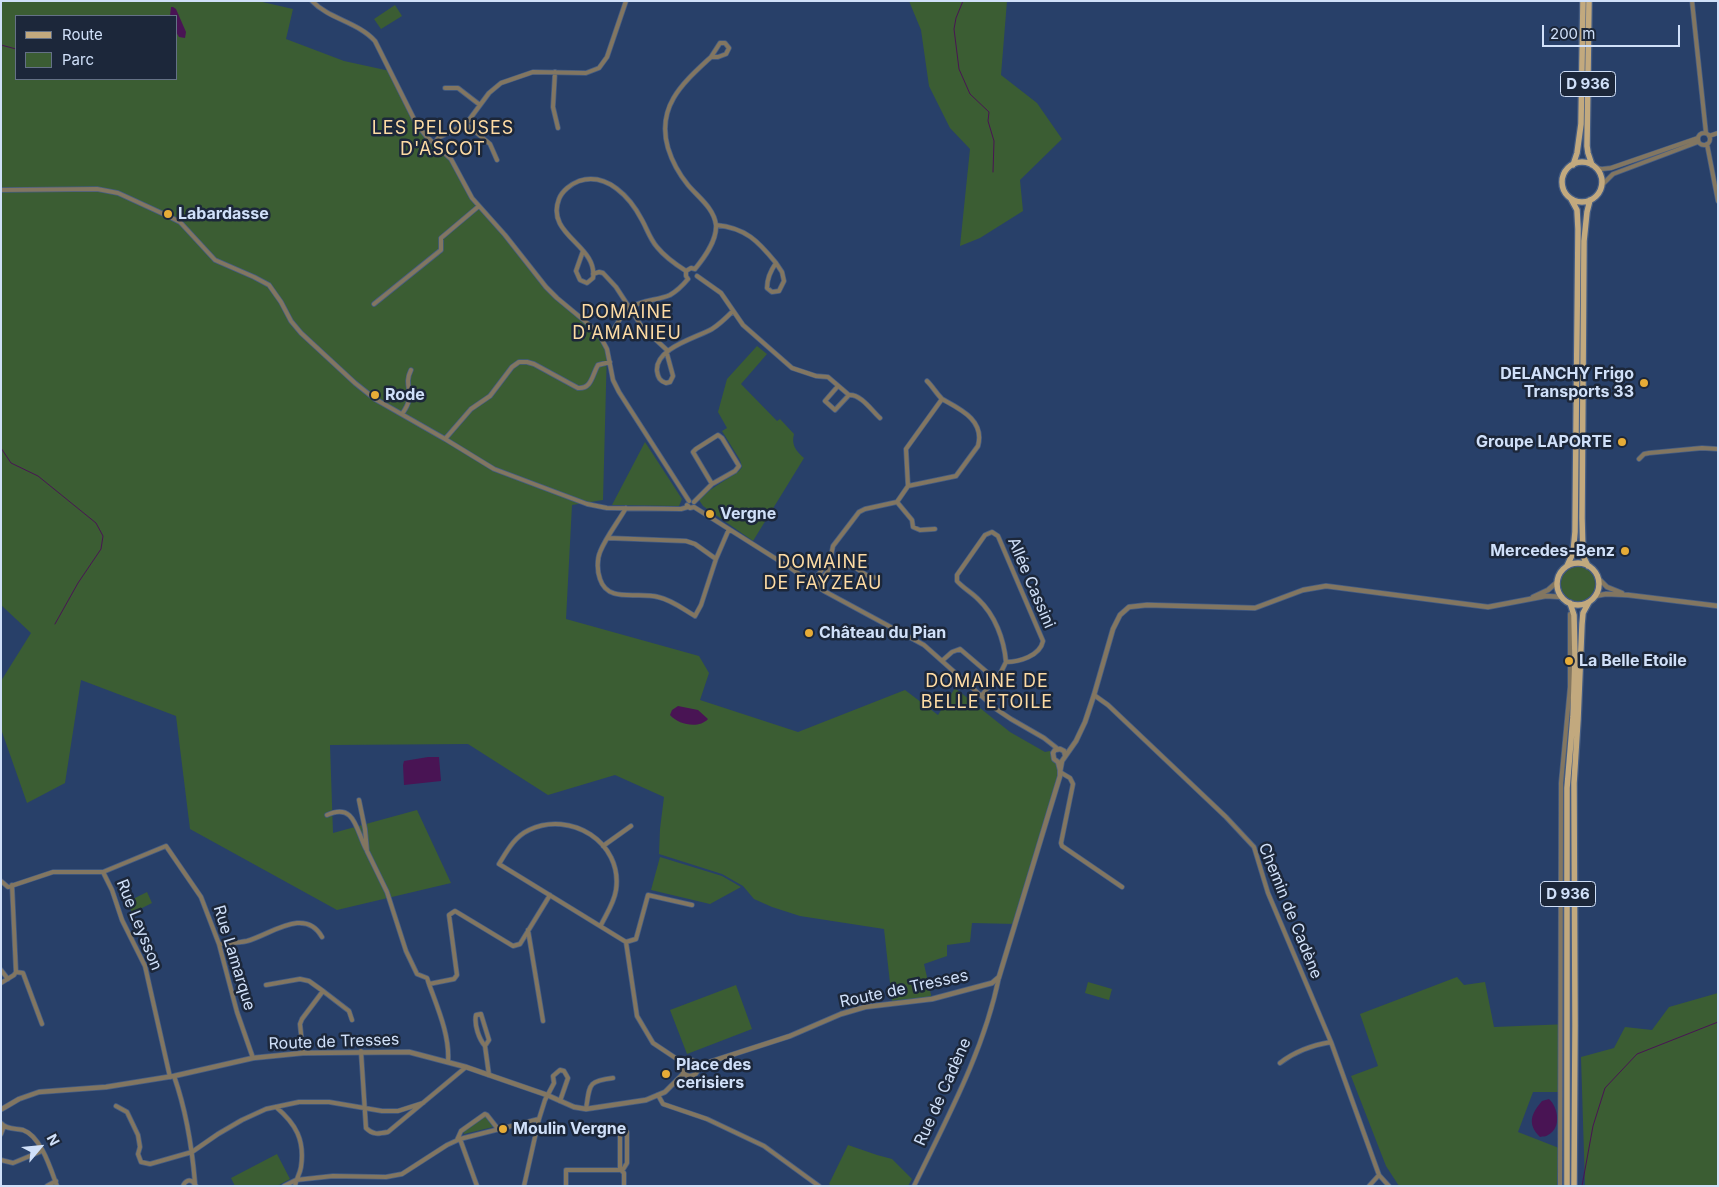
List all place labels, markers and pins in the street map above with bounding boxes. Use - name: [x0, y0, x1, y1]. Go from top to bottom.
- place label: Labardasse: [178, 204, 269, 224]
- marker: Labardasse: [162, 208, 174, 220]
- place label: DELANCHY Frigo Transports 33: [1500, 364, 1634, 402]
- marker: DELANCHY Frigo Transports 33: [1638, 377, 1650, 389]
- place label: Rode: [385, 385, 425, 405]
- marker: Rode: [369, 389, 381, 401]
- place label: Groupe LAPORTE: [1476, 432, 1612, 452]
- marker: Groupe LAPORTE: [1616, 436, 1628, 448]
- place label: Vergne: [720, 504, 776, 524]
- marker: Vergne: [704, 508, 716, 520]
- place label: Mercedes-Benz: [1490, 541, 1615, 561]
- marker: Mercedes-Benz: [1619, 545, 1631, 557]
- place label: Château du Pian: [819, 623, 946, 643]
- marker: Château du Pian: [803, 627, 815, 639]
- place label: La Belle Etoile: [1579, 651, 1687, 671]
- marker: La Belle Etoile: [1563, 655, 1575, 667]
- place label: Place des cerisiers: [676, 1055, 751, 1093]
- marker: Place des cerisiers: [660, 1068, 672, 1080]
- place label: Moulin Vergne: [513, 1119, 626, 1139]
- marker: Moulin Vergne: [497, 1123, 509, 1135]

